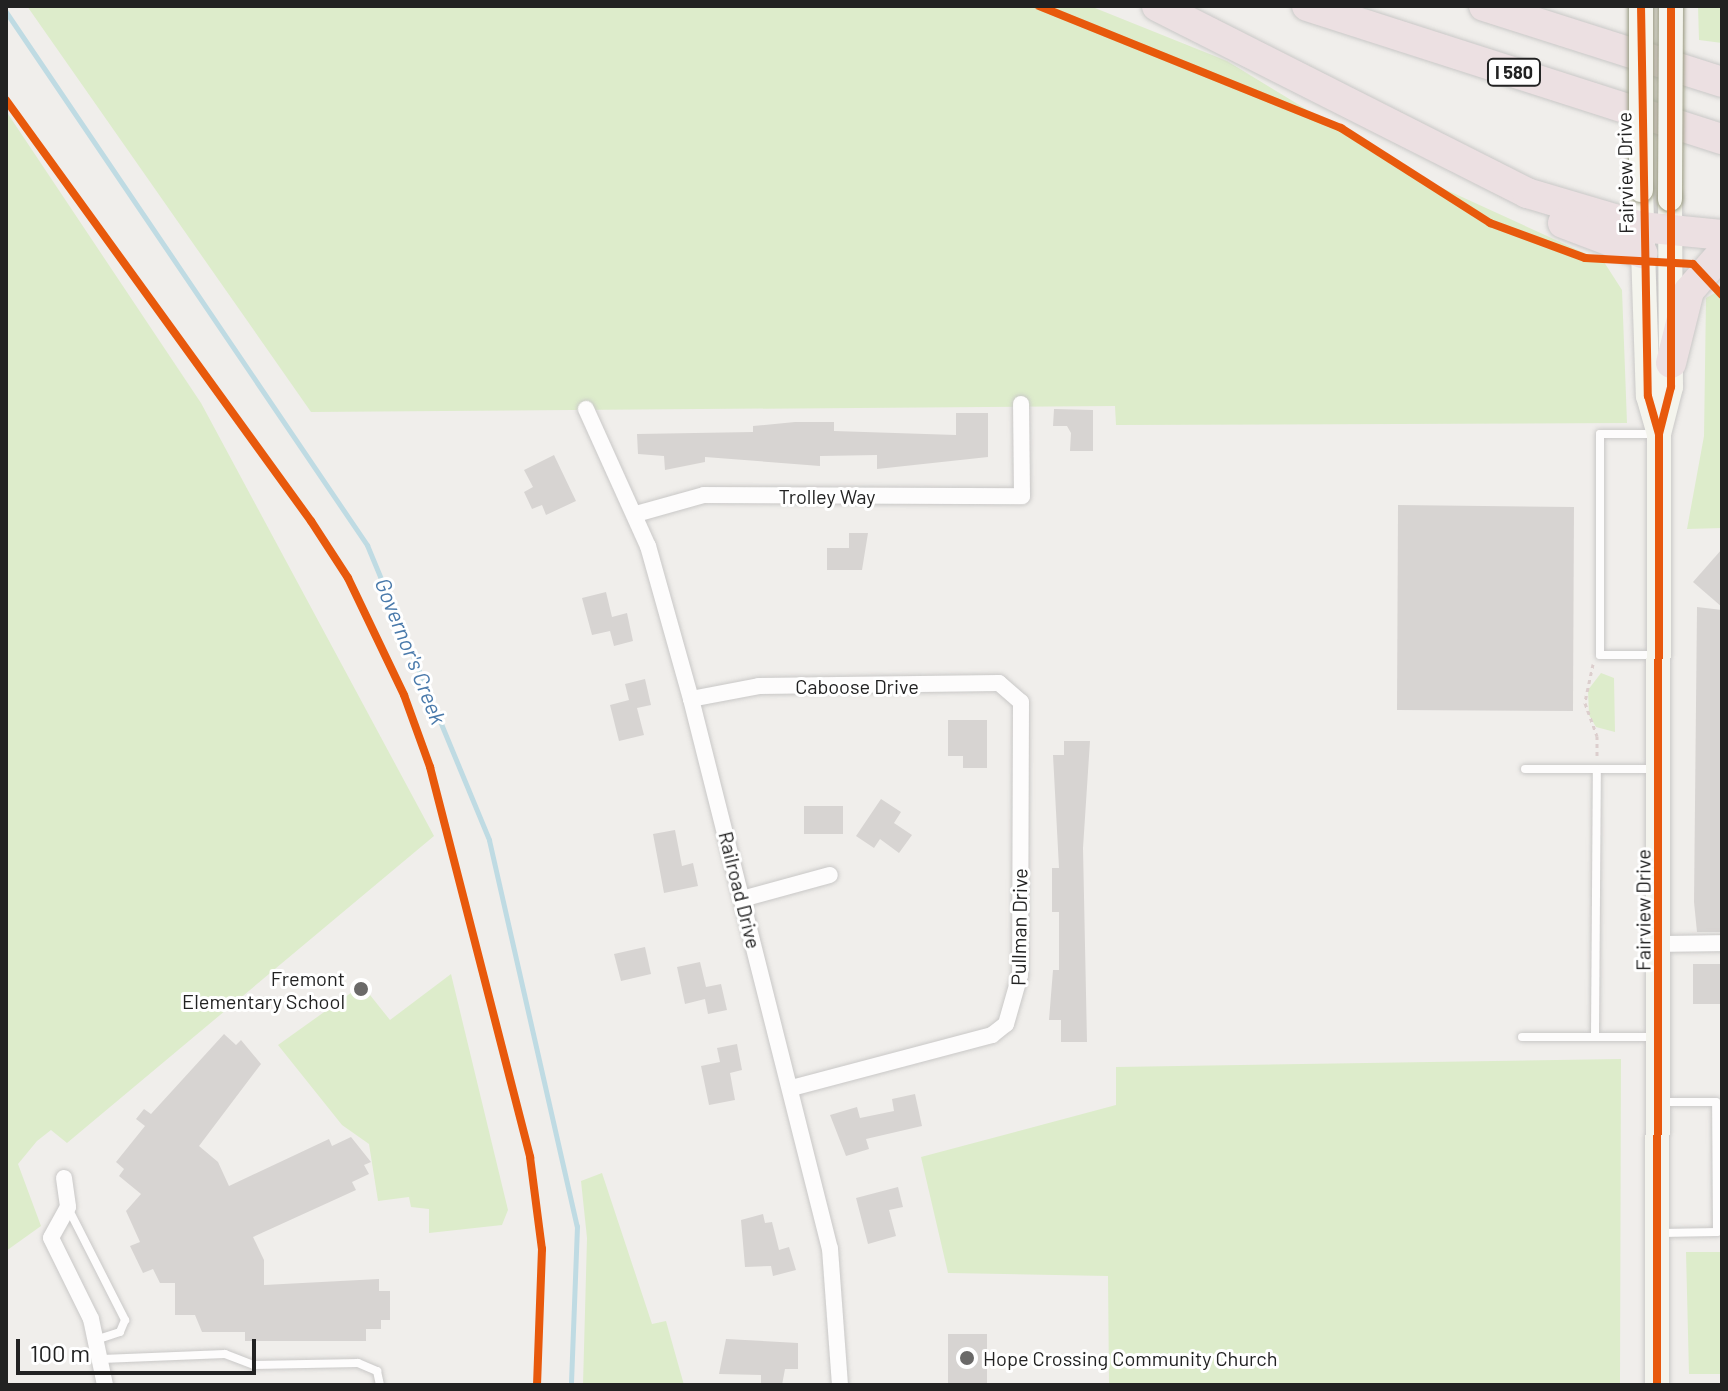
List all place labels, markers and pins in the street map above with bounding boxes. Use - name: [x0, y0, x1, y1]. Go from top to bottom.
- place label: Fremont Elementary School: [182, 966, 345, 1013]
- marker: Fremont Elementary School: [352, 980, 370, 998]
- place label: Hope Crossing Community Church: [983, 1346, 1277, 1370]
- marker: Hope Crossing Community Church: [958, 1349, 976, 1367]

